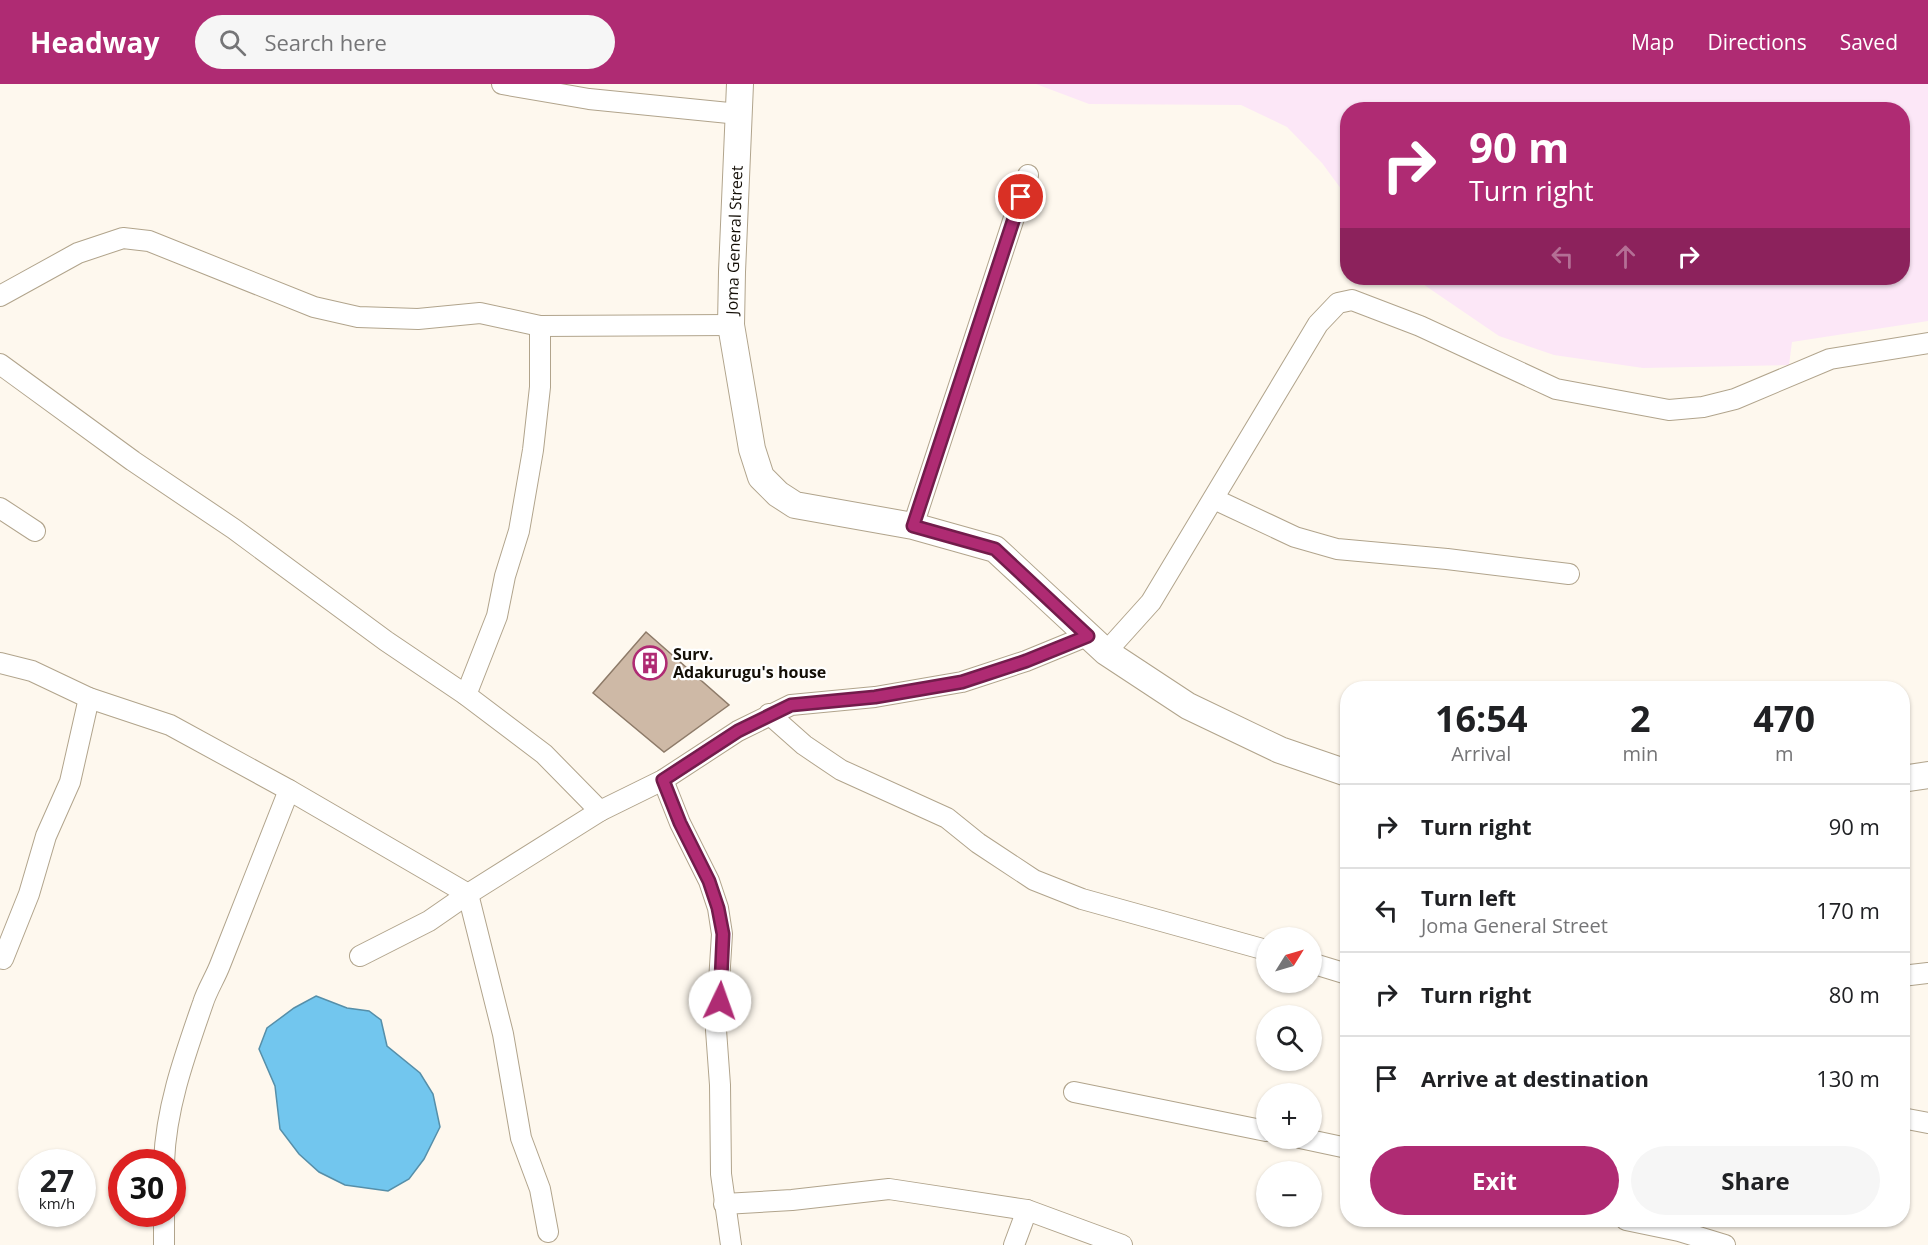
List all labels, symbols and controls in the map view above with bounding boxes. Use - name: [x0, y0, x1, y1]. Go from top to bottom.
- search box: [195, 15, 615, 69]
- text: Headway: [30, 23, 159, 61]
- icon: search: [216, 26, 249, 59]
- text: Search here: [264, 27, 387, 57]
- text: Map: [1631, 28, 1674, 56]
- text: Directions: [1707, 28, 1807, 56]
- text: Saved: [1840, 28, 1898, 56]
- text: 90 m: [1469, 118, 1569, 175]
- icon: right: [1370, 126, 1448, 204]
- street label: Joma General Street: [720, 165, 748, 317]
- pin: [995, 171, 1046, 222]
- text: Turn right: [1469, 172, 1594, 209]
- icon: arrive: [1004, 180, 1037, 213]
- icon: left: [1546, 240, 1579, 273]
- icon: ahead: [1609, 240, 1642, 273]
- icon: right: [1672, 240, 1705, 273]
- place label: Surv. Adakurugu's house: [673, 643, 826, 683]
- building icon: Surv. Adakurugu's house: [632, 645, 668, 681]
- text: 16:54: [1435, 694, 1528, 743]
- text: 2: [1630, 694, 1651, 743]
- text: 470: [1753, 694, 1815, 743]
- text: Arrival: [1451, 740, 1511, 767]
- text: min: [1622, 740, 1658, 767]
- text: m: [1775, 740, 1793, 767]
- icon: right: [1370, 810, 1403, 843]
- text: Turn right: [1421, 811, 1532, 841]
- text: 90 m: [1829, 811, 1880, 841]
- text: Turn left: [1421, 882, 1516, 912]
- icon: left: [1370, 894, 1403, 927]
- text: 170 m: [1816, 895, 1880, 925]
- text: Joma General Street: [1421, 912, 1608, 939]
- north arrow: [1256, 927, 1322, 993]
- map controls: [1256, 927, 1322, 1227]
- position arrow: [688, 969, 752, 1033]
- icon: right: [1370, 978, 1403, 1011]
- text: Turn right: [1421, 979, 1532, 1009]
- text: 80 m: [1829, 979, 1880, 1009]
- button: search: [1256, 1005, 1322, 1071]
- icon: arrive: [1370, 1062, 1403, 1095]
- text: Arrive at destination: [1421, 1063, 1649, 1093]
- text: 130 m: [1816, 1063, 1880, 1093]
- button: +: [1256, 1083, 1322, 1149]
- button: Exit: [1370, 1146, 1619, 1215]
- button: Share: [1631, 1146, 1880, 1215]
- speed limit sign: 30: [108, 1149, 186, 1227]
- text: 27: [40, 1160, 74, 1201]
- button: −: [1256, 1161, 1322, 1227]
- text: km/h: [39, 1193, 75, 1213]

